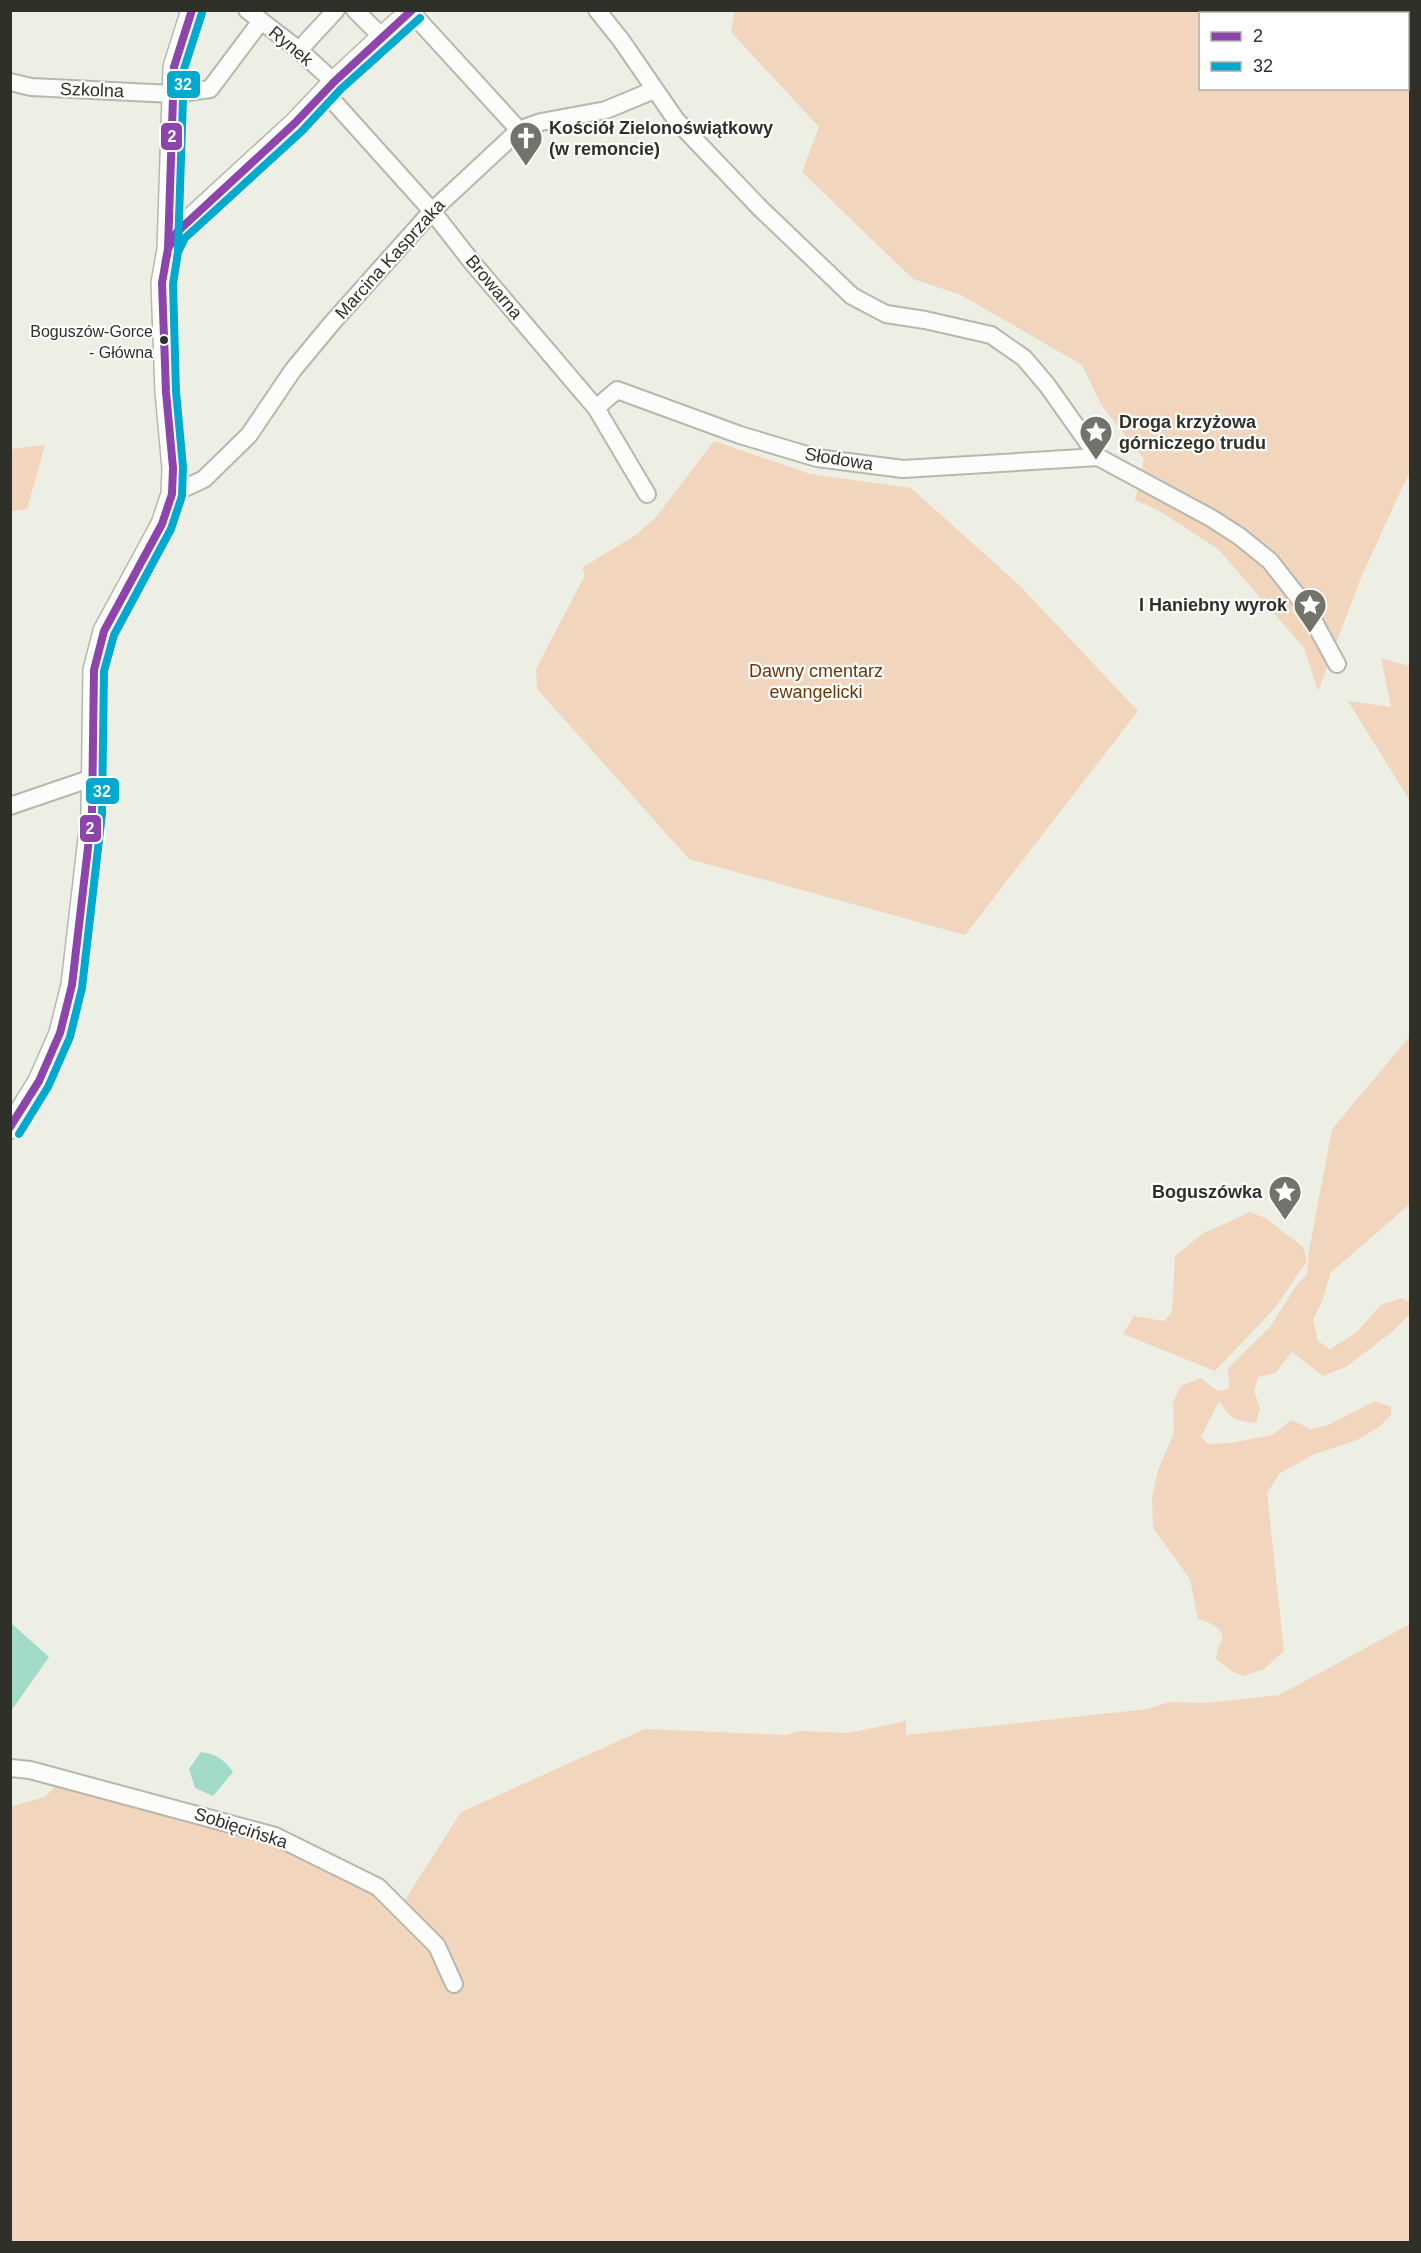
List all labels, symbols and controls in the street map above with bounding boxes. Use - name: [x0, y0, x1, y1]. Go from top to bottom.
- legend: [1199, 12, 1409, 90]
- street label: Rynek: [265, 22, 318, 71]
- text: 2: [1253, 26, 1263, 46]
- text: 32: [1253, 56, 1273, 76]
- line badge: 32: [166, 70, 201, 99]
- text: 32: [174, 76, 192, 93]
- street label: Szkolna: [60, 79, 125, 101]
- place label: Kościół Zielonoświątkowy (w remoncie): [549, 118, 773, 159]
- church icon: Kościół Zielonoświątkowy (w remoncie): [508, 120, 544, 167]
- line badge: 2: [160, 122, 183, 151]
- text: 2: [168, 128, 177, 145]
- street label: Marcina Kasprzaka: [331, 194, 450, 323]
- street label: Browarna: [462, 251, 527, 324]
- place label: Boguszów-Gorce - Główna: [30, 323, 153, 361]
- marker: Boguszów-Gorce - Główna: [158, 334, 170, 346]
- place label: Droga krzyżowa górniczego trudu: [1119, 412, 1266, 453]
- place icon: Droga krzyżowa górniczego trudu: [1078, 414, 1114, 461]
- street label: Słodowa: [803, 444, 876, 474]
- place icon: I Haniebny wyrok: [1292, 587, 1328, 634]
- place label: I Haniebny wyrok: [1139, 595, 1288, 615]
- park label: Dawny cmentarz ewangelicki: [749, 661, 883, 702]
- line badge: 32: [85, 777, 120, 805]
- text: 32: [93, 783, 111, 800]
- line badge: 2: [79, 814, 102, 843]
- text: 2: [86, 820, 95, 837]
- place icon: Boguszówka: [1267, 1174, 1303, 1221]
- place label: Boguszówka: [1152, 1182, 1263, 1202]
- street label: Sobięcińska: [192, 1803, 291, 1853]

